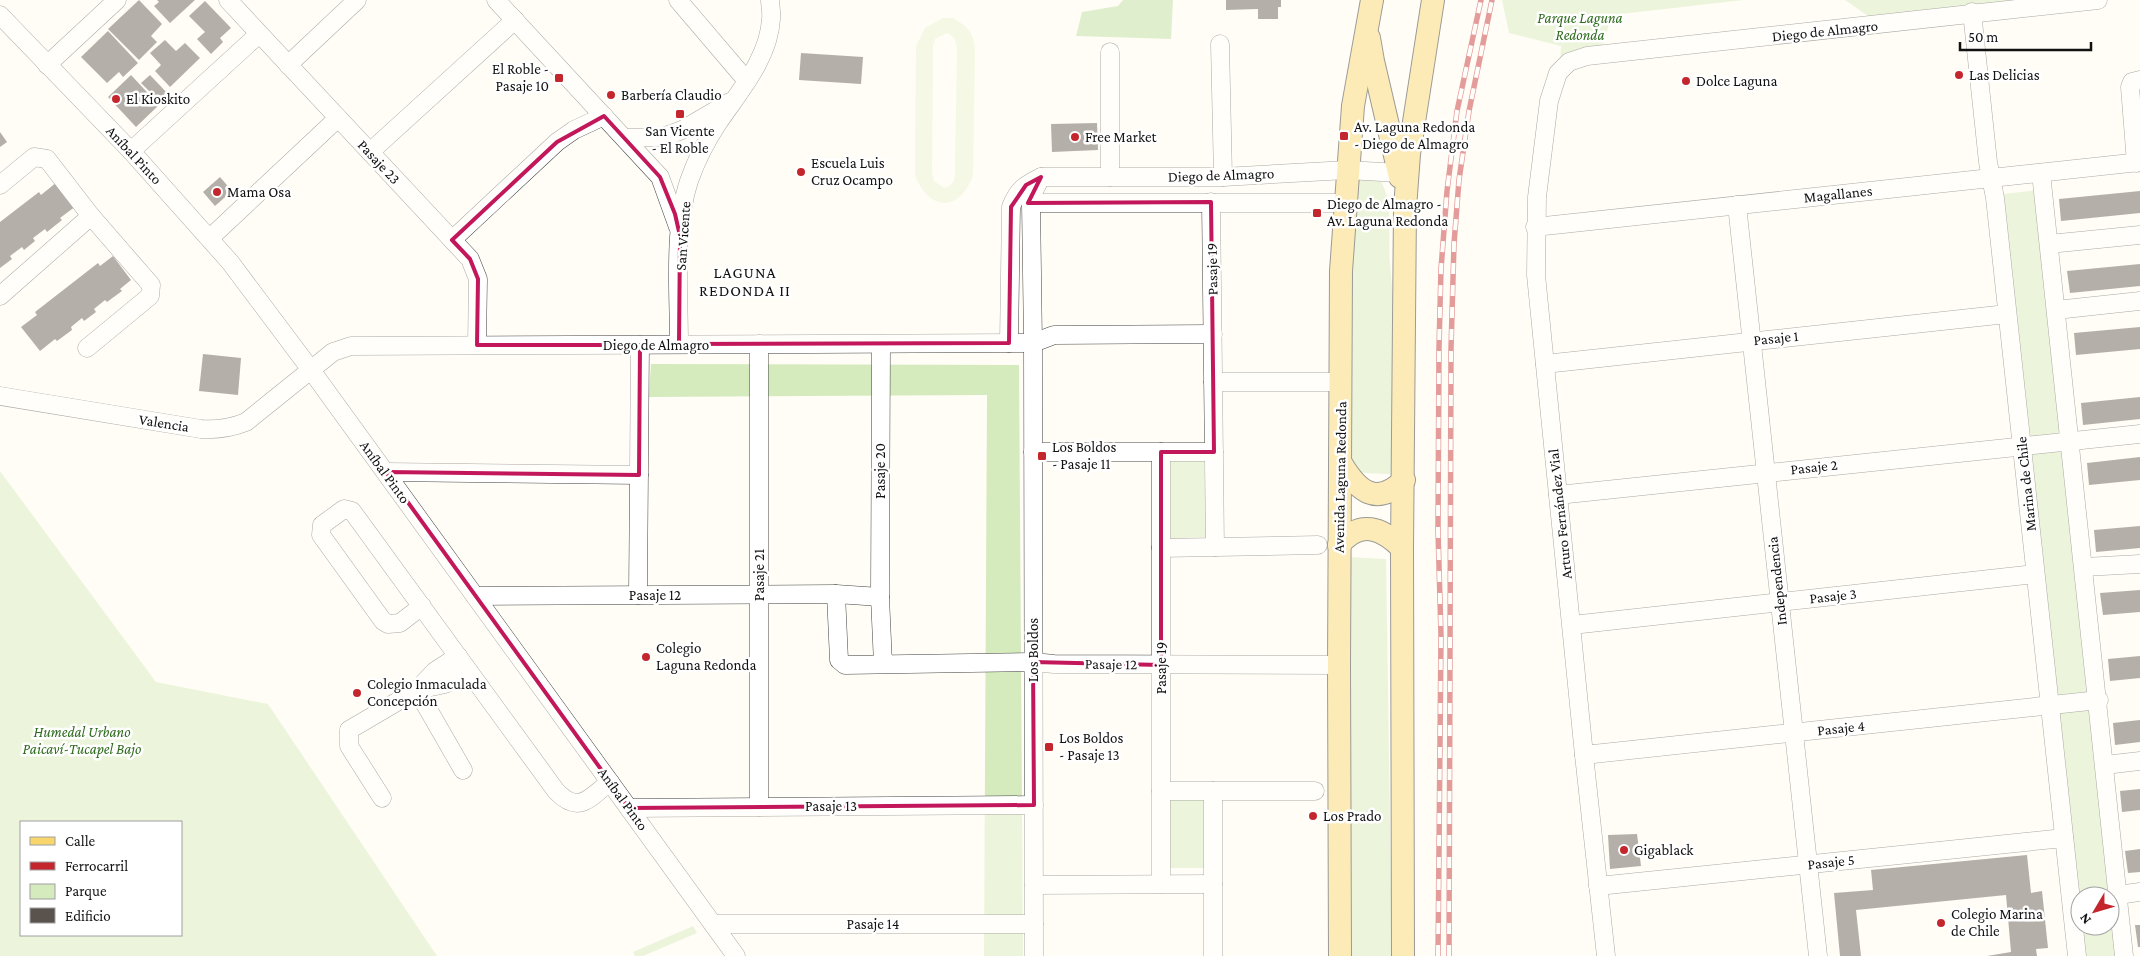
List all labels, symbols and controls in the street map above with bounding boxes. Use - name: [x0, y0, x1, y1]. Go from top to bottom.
- park label: Parque Laguna Redonda: [1537, 10, 1623, 43]
- street label: Diego de Almagro: [1771, 17, 1879, 46]
- scale bar: [1960, 20, 2091, 52]
- text: 50 m: [1968, 29, 1998, 45]
- place label: El Roble - Pasaje 10: [492, 61, 549, 95]
- place label: Las Delicias: [1969, 67, 2040, 83]
- marker: Las Delicias: [1953, 69, 1965, 81]
- marker: El Roble - Pasaje 10: [553, 72, 565, 84]
- place label: Dolce Laguna: [1696, 73, 1778, 90]
- marker: Dolce Laguna: [1680, 75, 1692, 87]
- place label: Barbería Claudio: [621, 87, 722, 103]
- marker: Barbería Claudio: [605, 89, 617, 101]
- place label: El Kioskito: [126, 91, 190, 107]
- marker: El Kioskito: [110, 93, 122, 105]
- marker: San Vicente - El Roble: [674, 108, 686, 120]
- place label: Av. Laguna Redonda - Diego de Almagro: [1354, 119, 1475, 153]
- street label: Aníbal Pinto: [103, 123, 165, 187]
- place label: San Vicente - El Roble: [645, 123, 715, 156]
- place label: Free Market: [1085, 129, 1158, 145]
- marker: Av. Laguna Redonda - Diego de Almagro: [1338, 130, 1350, 142]
- marker: Free Market: [1069, 131, 1081, 143]
- street label: Pasaje 23: [354, 137, 403, 188]
- place label: Escuela Luis Cruz Ocampo: [811, 155, 893, 189]
- street label: Diego de Almagro: [1168, 165, 1274, 186]
- marker: Escuela Luis Cruz Ocampo: [795, 166, 807, 178]
- street label: Magallanes: [1803, 182, 1873, 207]
- place label: Mama Osa: [227, 184, 291, 200]
- marker: Mama Osa: [211, 186, 223, 198]
- place label: Diego de Almagro - Av. Laguna Redonda: [1327, 196, 1448, 230]
- street label: San Vicente: [673, 200, 693, 271]
- marker: Diego de Almagro - Av. Laguna Redonda: [1311, 207, 1323, 219]
- street label: Pasaje 19: [1204, 242, 1221, 296]
- district label: LAGUNA REDONDA II: [699, 264, 791, 299]
- street label: Pasaje 1: [1753, 328, 1799, 349]
- street label: Diego de Almagro: [603, 337, 709, 354]
- street label: Avenida Laguna Redonda: [1331, 401, 1350, 553]
- street label: Valencia: [138, 411, 190, 435]
- street label: Marina de Chile: [2013, 435, 2039, 532]
- street label: Aníbal Pinto: [357, 437, 413, 507]
- place label: Los Boldos - Pasaje 11: [1052, 439, 1117, 473]
- street label: Pasaje 20: [872, 443, 889, 499]
- street label: Arturo Fernández Vial: [1545, 448, 1575, 580]
- marker: Los Boldos - Pasaje 11: [1036, 450, 1048, 462]
- street label: Pasaje 2: [1790, 457, 1838, 478]
- street label: Independencia: [1764, 536, 1791, 626]
- street label: Pasaje 21: [751, 549, 768, 601]
- street label: Pasaje 3: [1809, 586, 1857, 607]
- street label: Pasaje 12: [629, 587, 681, 604]
- street label: Los Boldos: [1025, 618, 1041, 682]
- place label: Colegio Laguna Redonda: [656, 640, 756, 674]
- street label: Pasaje 19: [1153, 642, 1170, 694]
- marker: Colegio Laguna Redonda: [640, 651, 652, 663]
- street label: Pasaje 12: [1085, 656, 1137, 673]
- place label: Colegio Inmaculada Concepción: [367, 676, 487, 710]
- marker: Colegio Inmaculada Concepción: [351, 687, 363, 699]
- street label: Pasaje 4: [1816, 718, 1866, 739]
- park label: Humedal Urbano Paicaví-Tucapel Bajo: [23, 724, 141, 758]
- place label: Los Boldos - Pasaje 13: [1059, 730, 1124, 764]
- marker: Los Boldos - Pasaje 13: [1043, 741, 1055, 753]
- street label: Aníbal Pinto: [595, 764, 651, 834]
- street label: Pasaje 13: [805, 798, 857, 815]
- place label: Los Prado: [1323, 808, 1381, 824]
- marker: Los Prado: [1307, 810, 1319, 822]
- legend: [20, 821, 182, 936]
- text: Calle: [65, 833, 96, 849]
- place label: Gigablack: [1634, 842, 1694, 859]
- marker: Gigablack: [1618, 844, 1630, 856]
- street label: Pasaje 5: [1807, 852, 1855, 873]
- text: Ferrocarril: [65, 858, 128, 874]
- text: Parque: [65, 883, 107, 900]
- north arrow: [2070, 886, 2120, 936]
- place label: Colegio Marina de Chile: [1951, 906, 2043, 939]
- text: Edificio: [65, 908, 111, 924]
- text: N: [2075, 910, 2094, 928]
- street label: Pasaje 14: [847, 916, 899, 933]
- marker: Colegio Marina de Chile: [1935, 917, 1947, 929]

